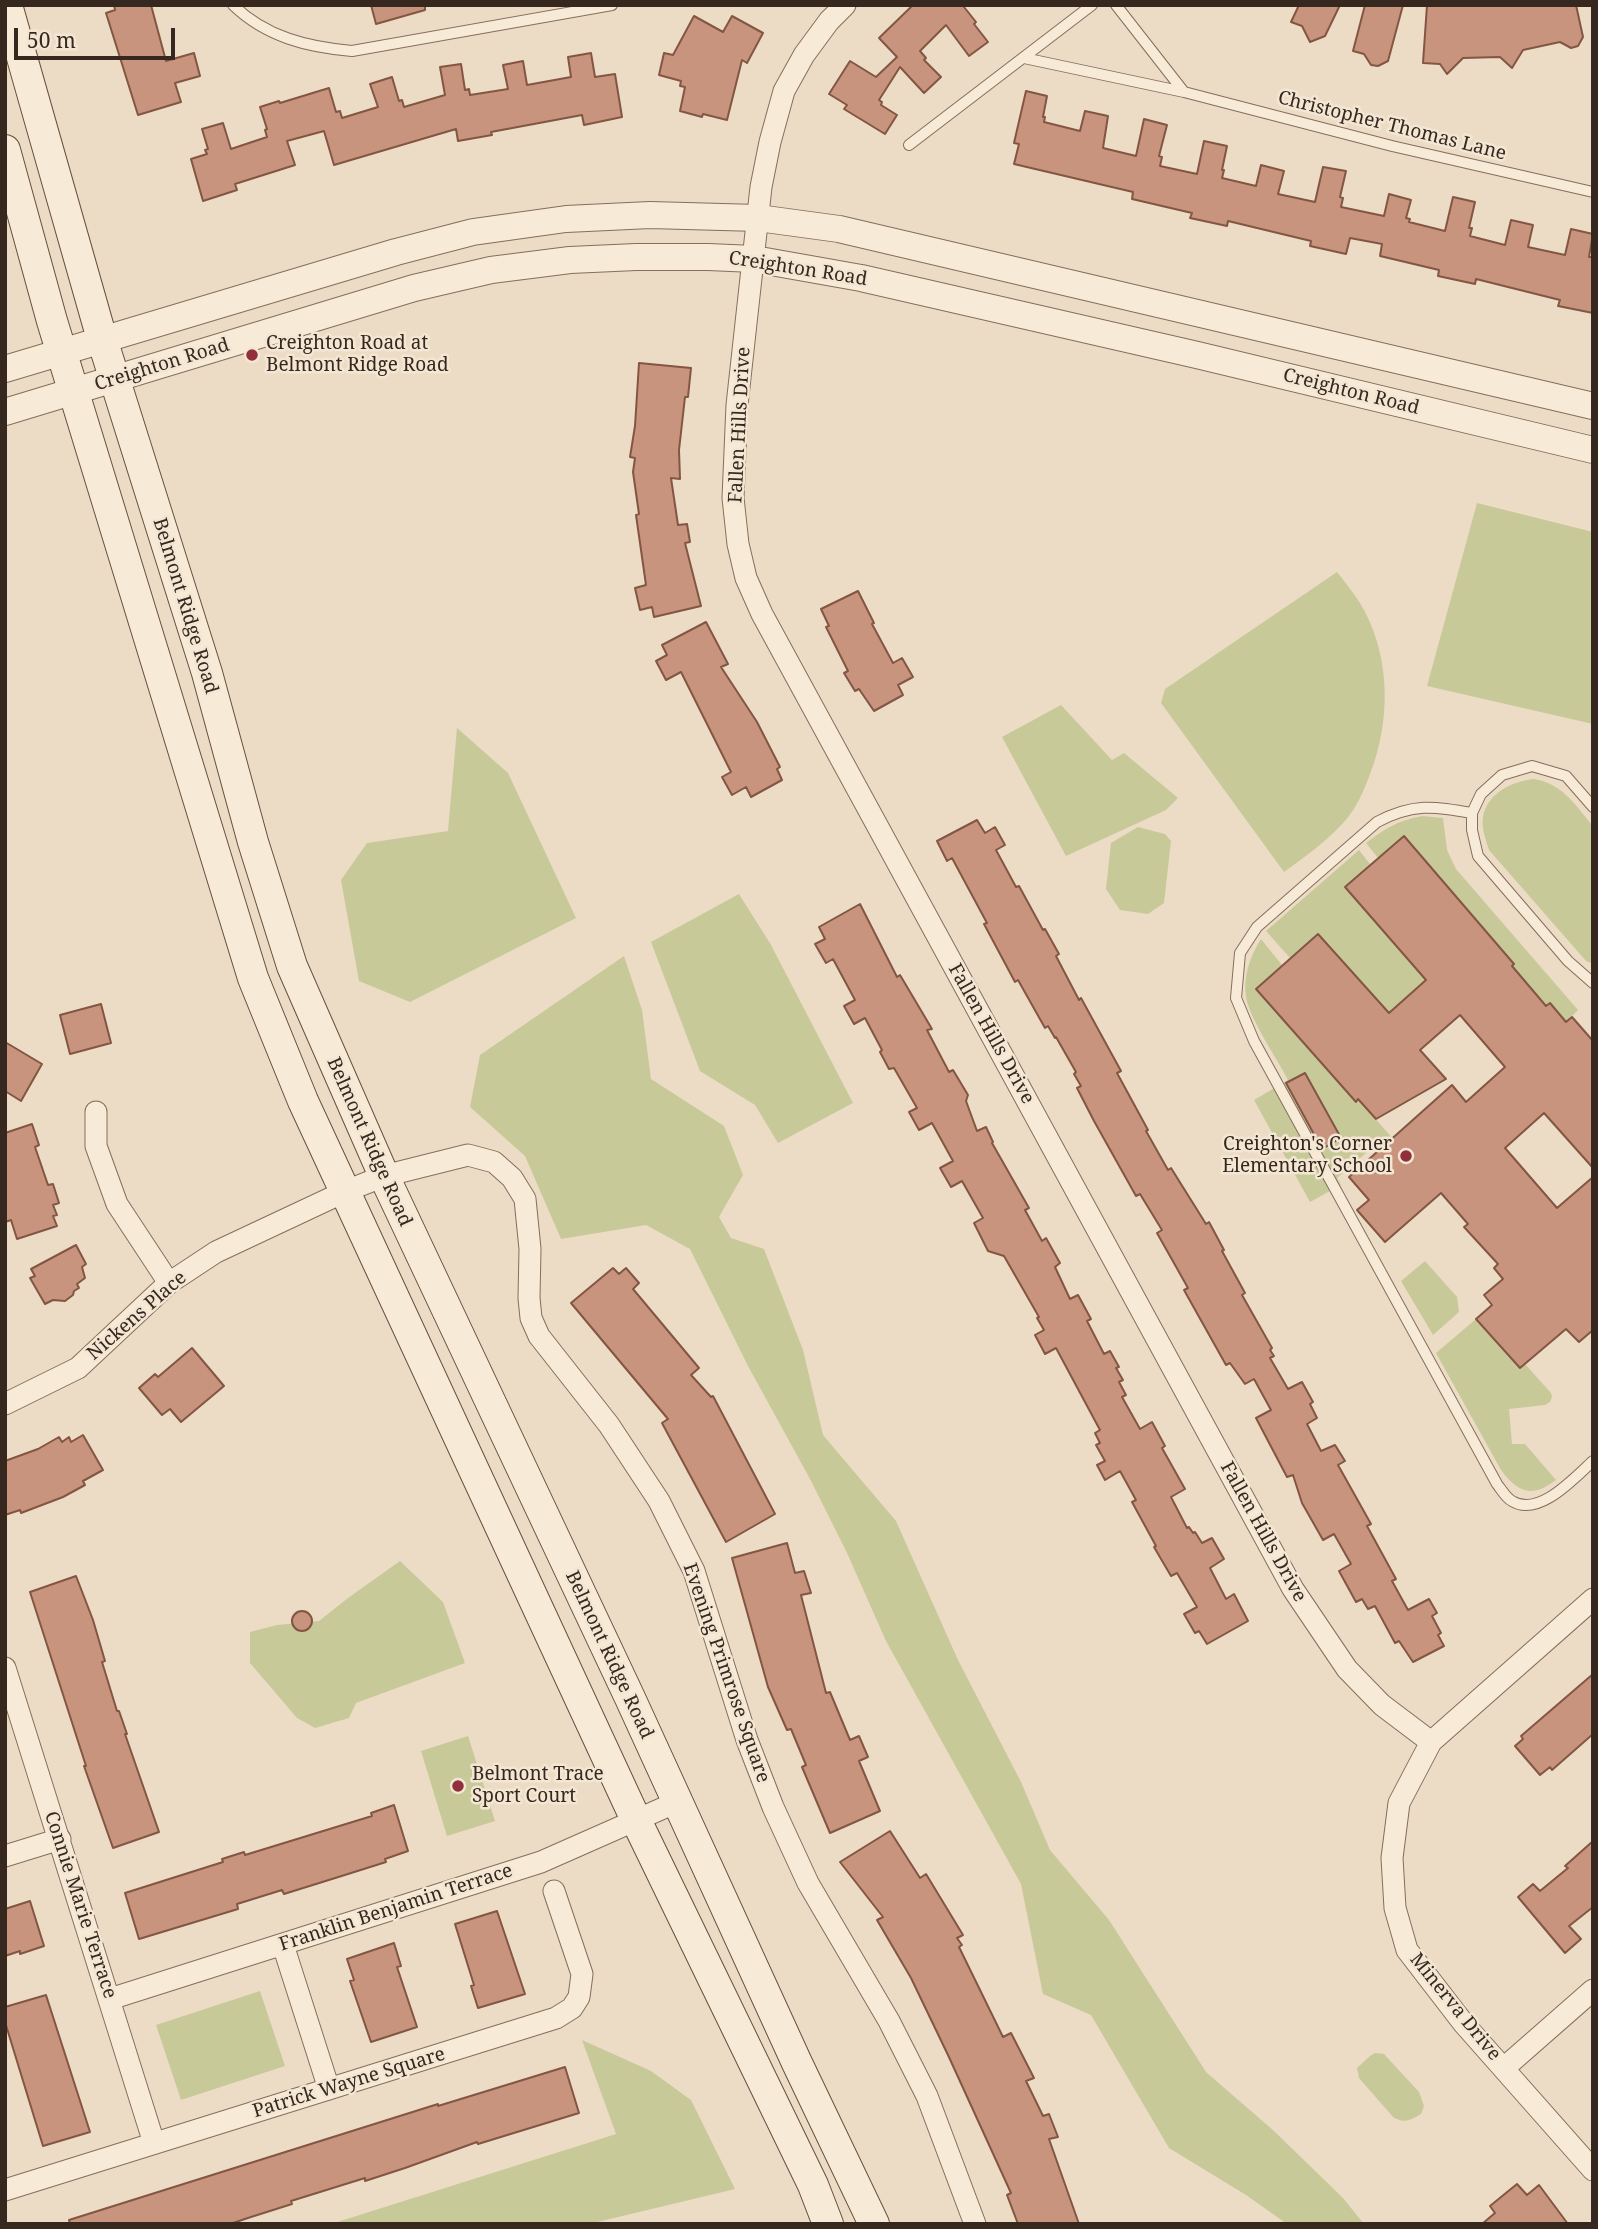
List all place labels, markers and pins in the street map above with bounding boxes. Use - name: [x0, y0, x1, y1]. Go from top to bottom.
- place label: Creighton Road at Belmont Ridge Road: [266, 333, 449, 377]
- marker: Creighton Road at Belmont Ridge Road: [244, 347, 260, 363]
- place label: Creighton's Corner Elementary School: [1222, 1134, 1392, 1178]
- marker: Creighton's Corner Elementary School: [1398, 1148, 1414, 1164]
- place label: Belmont Trace Sport Court: [472, 1764, 604, 1808]
- marker: Belmont Trace Sport Court: [450, 1778, 466, 1794]

